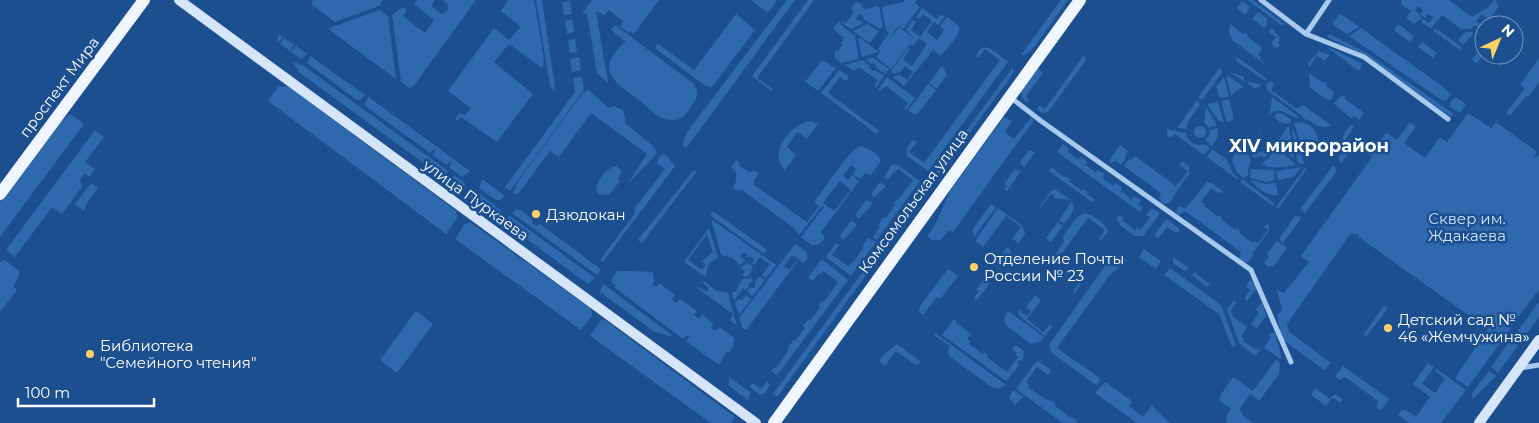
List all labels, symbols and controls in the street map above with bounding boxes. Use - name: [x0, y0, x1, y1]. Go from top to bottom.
- north arrow: [1474, 15, 1524, 65]
- text: N: [1498, 20, 1518, 41]
- street label: проспект Мира: [15, 33, 103, 141]
- street label: Комсомольская улица: [854, 125, 972, 277]
- district label: XIV микрорайон: [1229, 135, 1389, 157]
- street label: улица Пуркаева: [419, 155, 533, 245]
- place label: Дзюдокан: [546, 205, 626, 224]
- marker: Дзюдокан: [530, 208, 542, 220]
- park label: Сквер им. Ждакаева: [1428, 209, 1506, 245]
- place label: Отделение Почты России № 23: [984, 249, 1124, 285]
- marker: Отделение Почты России № 23: [968, 261, 980, 273]
- place label: Детский сад № 46 «Жемчужина»: [1398, 310, 1530, 346]
- marker: Детский сад № 46 «Жемчужина»: [1382, 322, 1394, 334]
- place label: Библиотека "Семейного чтения": [100, 336, 256, 372]
- marker: Библиотека "Семейного чтения": [84, 348, 96, 360]
- scale bar: [18, 376, 154, 408]
- text: 100 m: [25, 383, 70, 402]

